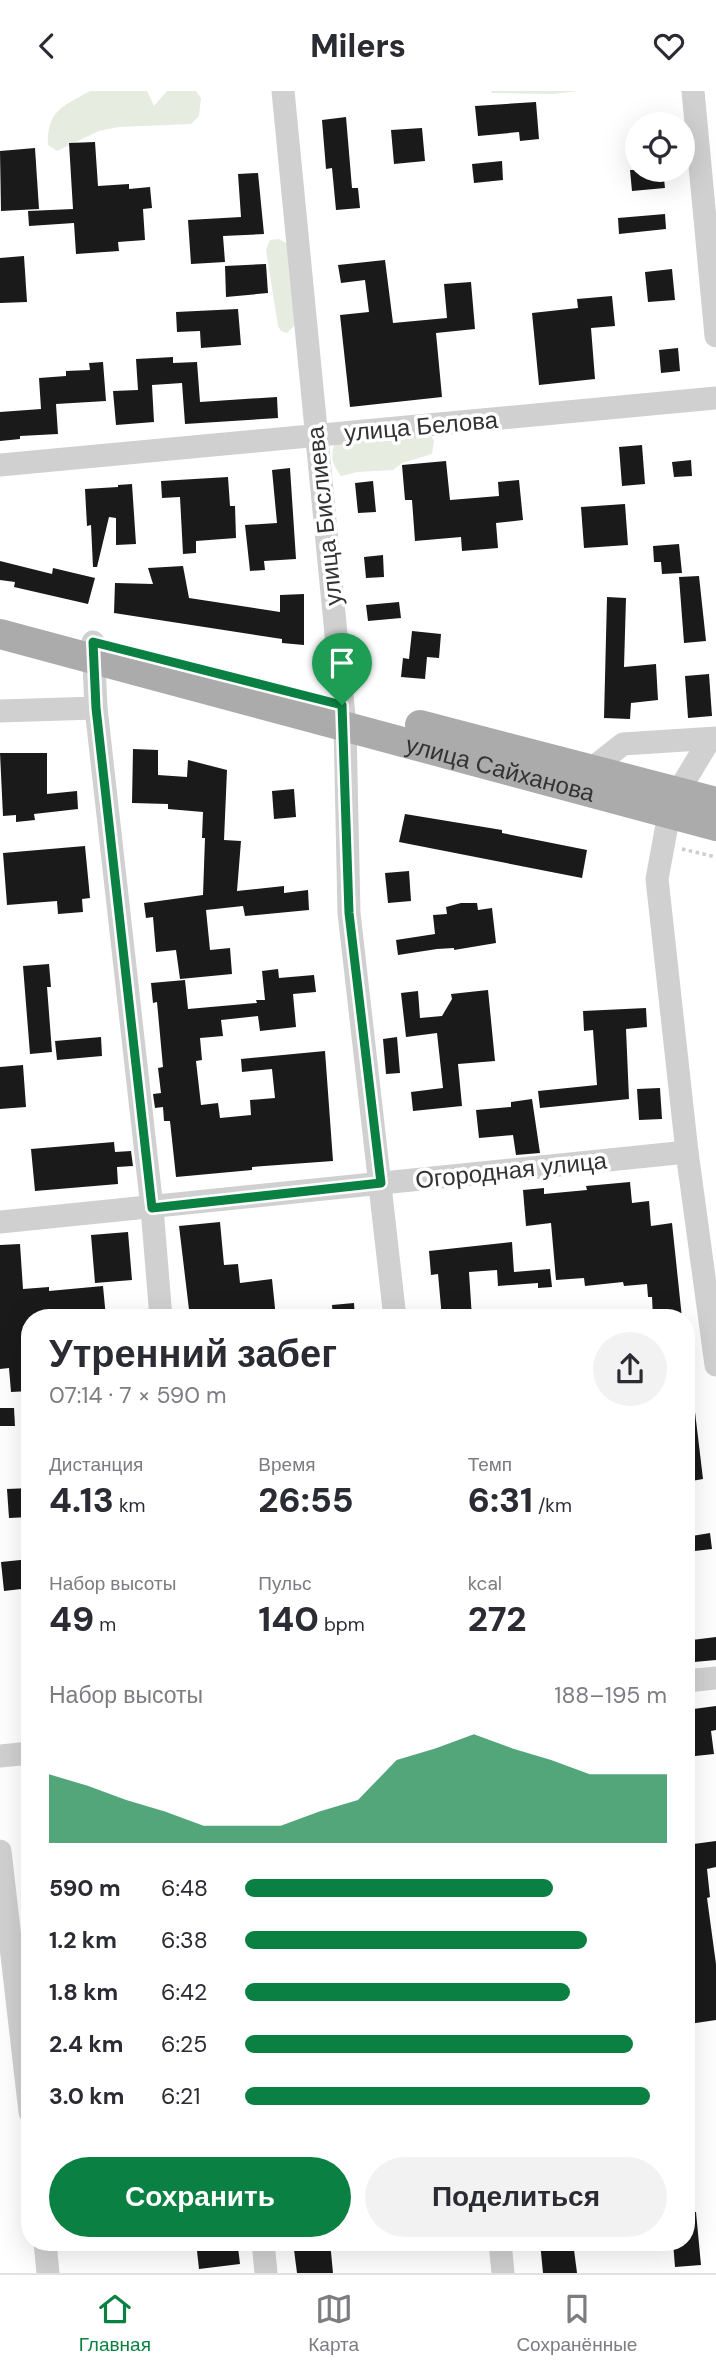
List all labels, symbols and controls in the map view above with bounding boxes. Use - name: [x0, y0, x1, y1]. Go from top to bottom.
- text: Milers: [310, 25, 406, 67]
- icon: back: [28, 27, 66, 65]
- icon: heart: [650, 27, 688, 65]
- map controls: [625, 112, 695, 182]
- button: locate: [625, 112, 695, 182]
- street label: улица Белова: [343, 404, 500, 448]
- street label: улица Бислиева: [299, 424, 349, 607]
- pin: [312, 633, 372, 705]
- icon: arrive: [323, 644, 361, 682]
- street label: улица Сайханова: [402, 728, 599, 808]
- street label: Огородная улица: [414, 1144, 609, 1195]
- text: Утренний забег: [49, 1329, 337, 1379]
- button: share: [593, 1332, 667, 1406]
- text: 07:14 · 7 × 590 m: [49, 1380, 227, 1410]
- text: Дистанция: [49, 1452, 143, 1477]
- text: Время: [258, 1452, 316, 1477]
- text: Темп: [468, 1452, 512, 1477]
- text: 4.13: [49, 1477, 114, 1523]
- text: 26:55: [258, 1477, 354, 1523]
- text: 6:31: [468, 1477, 533, 1523]
- text: km: [114, 1493, 145, 1518]
- text: /km: [533, 1493, 572, 1518]
- text: Набор высоты: [49, 1571, 176, 1596]
- text: Пульс: [258, 1571, 312, 1596]
- text: kcal: [468, 1571, 502, 1596]
- text: 49: [49, 1596, 94, 1642]
- text: 140: [258, 1596, 319, 1642]
- text: 272: [468, 1596, 526, 1642]
- text: m: [94, 1612, 116, 1637]
- text: bpm: [319, 1612, 365, 1637]
- text: Набор высоты: [49, 1680, 203, 1710]
- text: 188–195 m: [554, 1680, 667, 1710]
- text: 590 m: [49, 1873, 121, 1903]
- text: 6:48: [161, 1873, 208, 1903]
- text: 1.2 km: [49, 1925, 117, 1955]
- text: 6:38: [161, 1925, 208, 1955]
- text: 1.8 km: [49, 1977, 118, 2007]
- text: 6:42: [161, 1977, 207, 2007]
- text: 2.4 km: [49, 2029, 123, 2059]
- text: 6:25: [161, 2029, 207, 2059]
- text: 3.0 km: [49, 2081, 124, 2111]
- text: 6:21: [161, 2081, 201, 2111]
- button: Сохранить: [49, 2157, 351, 2237]
- button: Поделиться: [365, 2157, 667, 2237]
- tab: Главная: [79, 2290, 151, 2357]
- tab: Карта: [308, 2290, 359, 2357]
- tab: Сохранённые: [516, 2290, 637, 2357]

